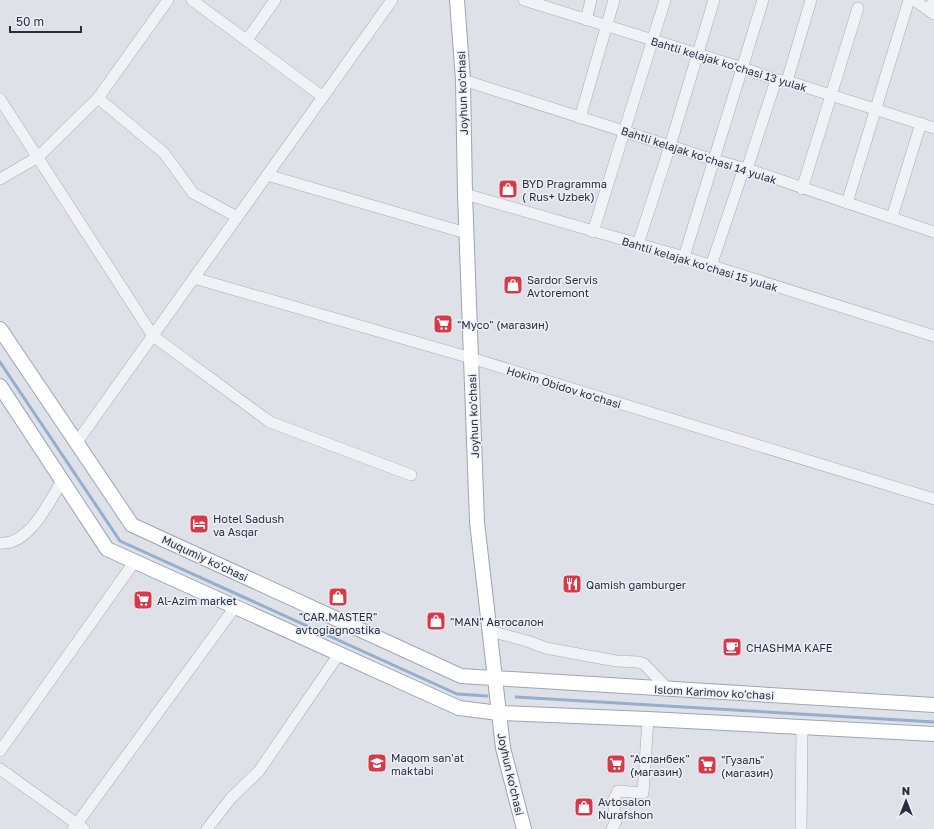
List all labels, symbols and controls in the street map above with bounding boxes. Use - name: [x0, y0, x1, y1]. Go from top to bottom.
- scale bar: [10, 8, 81, 34]
- text: 50 m: [16, 14, 44, 29]
- street label: Bahtli kelajak ko'chasi 13 yulak: [649, 34, 809, 94]
- street label: Joyhun ko'chasi: [454, 51, 470, 135]
- street label: Bahtli kelajak ko'chasi 14 yulak: [620, 124, 778, 186]
- place label: BYD Pragramma ( Rus+ Uzbek): [522, 177, 607, 203]
- shop icon: BYD Pragramma ( Rus+ Uzbek): [497, 178, 519, 200]
- street label: Bahtli kelajak ko'chasi 15 yulak: [620, 234, 780, 294]
- place label: Sardor Servis Avtoremont: [527, 273, 598, 299]
- shop icon: Sardor Servis Avtoremont: [502, 274, 524, 296]
- supermarket icon: "Мусо" (магазин): [432, 313, 454, 335]
- place label: "Мусо" (магазин): [457, 318, 549, 331]
- street label: Hokim Obidov ko'chasi: [505, 363, 623, 411]
- street label: Joyhun ko'chasi: [465, 374, 481, 458]
- place label: Hotel Sadush va Asqar: [213, 512, 284, 538]
- hotel icon: Hotel Sadush va Asqar: [188, 513, 210, 535]
- street label: Muqumiy ko'chasi: [160, 532, 250, 584]
- restaurant icon: Qamish gamburger: [561, 573, 583, 595]
- place label: Qamish gamburger: [586, 578, 687, 591]
- shop icon: "CAR.MASTER" avtogiagnostika: [327, 586, 349, 608]
- supermarket icon: Al-Azim market: [132, 589, 154, 611]
- place label: Al-Azim market: [157, 594, 237, 607]
- place label: "CAR.MASTER" avtogiagnostika: [295, 610, 381, 636]
- shop icon: "MAN" Автосалон: [425, 610, 447, 632]
- place label: "MAN" Автосалон: [450, 615, 544, 628]
- cafe icon: CHASHMA KAFE: [721, 636, 743, 658]
- place label: CHASHMA KAFE: [746, 641, 833, 654]
- street label: Islom Karimov ko'chasi: [654, 682, 774, 702]
- street label: Joyhun ko'chasi: [495, 732, 527, 816]
- place label: Maqom san'at maktabi: [391, 751, 464, 777]
- school or university icon: Maqom san'at maktabi: [366, 752, 388, 774]
- place label: "Асланбек" (магазин): [630, 752, 690, 778]
- supermarket icon: "Асланбек" (магазин): [605, 753, 627, 775]
- place label: "Гузаль" (магазин): [721, 753, 774, 779]
- supermarket icon: "Гузаль" (магазин): [696, 754, 718, 776]
- north arrow: [886, 781, 926, 821]
- text: N: [902, 784, 910, 797]
- place label: Avtosalon Nurafshon: [598, 795, 653, 821]
- shop icon: Avtosalon Nurafshon: [573, 796, 595, 818]

